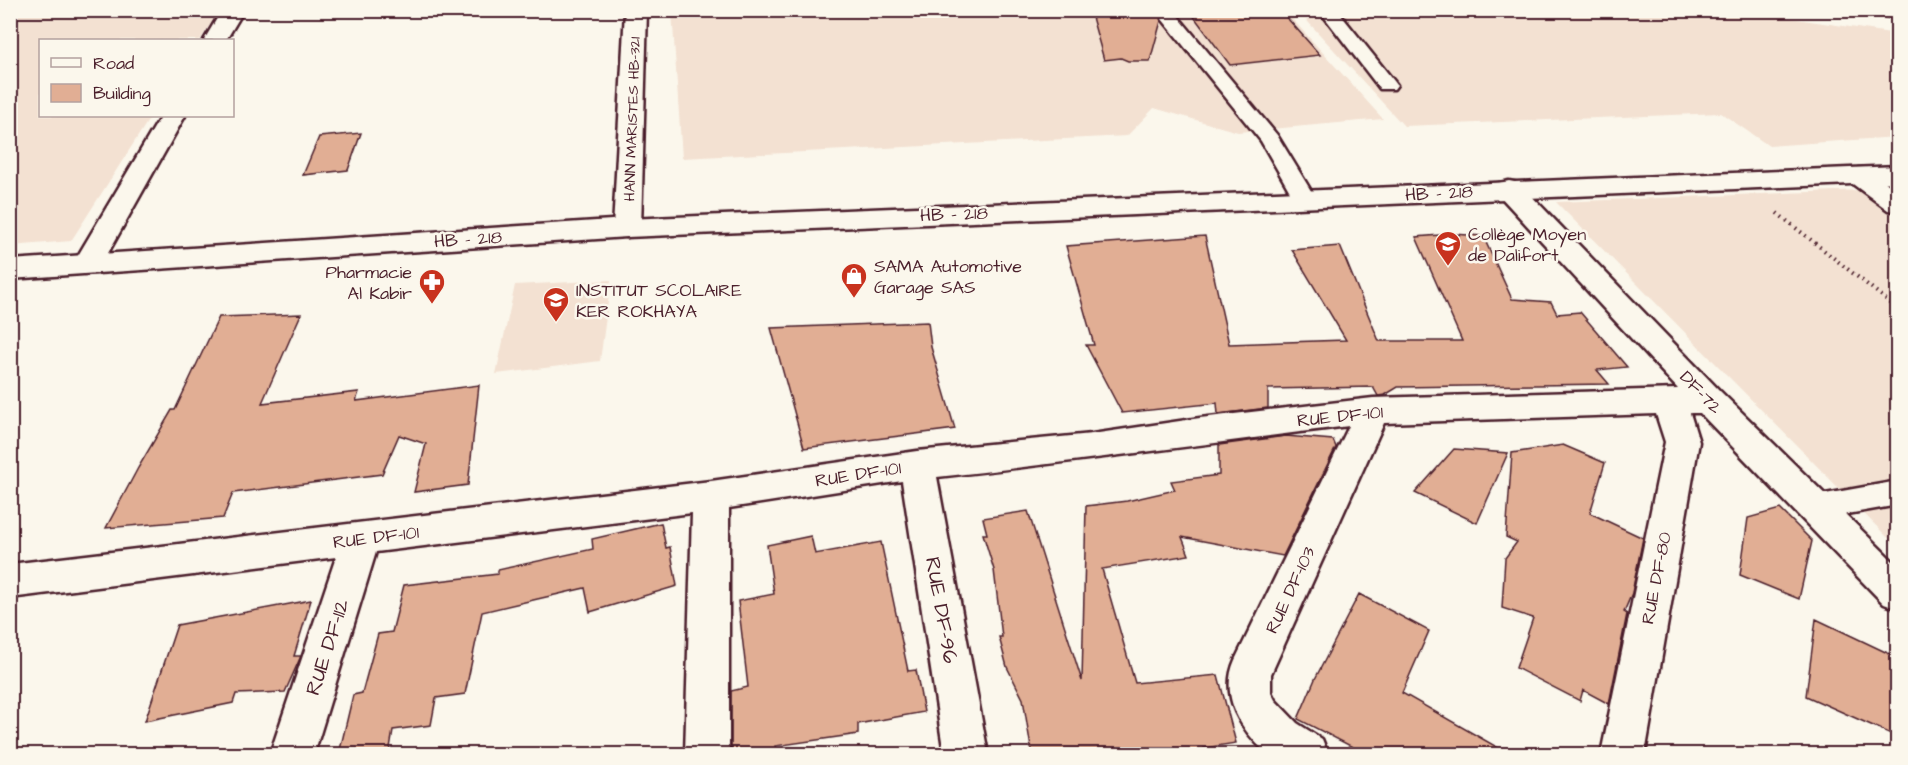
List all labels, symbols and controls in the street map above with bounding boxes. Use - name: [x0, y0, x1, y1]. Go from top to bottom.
- street label: HANN MARISTES HB-321: [619, 36, 646, 202]
- legend: [39, 39, 234, 117]
- text: Road: [93, 51, 134, 76]
- text: Building: [93, 81, 151, 107]
- street label: HB - 218: [1404, 179, 1474, 208]
- street label: HB - 218: [920, 201, 989, 228]
- place label: Collège Moyen de Dalifort: [1468, 222, 1586, 268]
- street label: HB - 218: [433, 225, 503, 254]
- school or university icon: Collège Moyen de Dalifort: [1433, 229, 1463, 267]
- place label: SAMA Automotive Garage SAS: [874, 254, 1022, 301]
- place label: Pharmacie Al Kabir: [325, 260, 412, 306]
- shop icon: SAMA Automotive Garage SAS: [839, 261, 869, 299]
- pharmacy icon: Pharmacie Al Kabir: [417, 267, 447, 305]
- place label: INSTITUT SCOLAIRE KER ROKHAYA: [576, 278, 742, 324]
- school or university icon: INSTITUT SCOLAIRE KER ROKHAYA: [541, 285, 571, 323]
- street label: DF-72: [1674, 365, 1728, 420]
- street label: RUE DF-101: [1296, 400, 1384, 433]
- street label: RUE DF-101: [813, 455, 903, 494]
- street label: RUE DF-101: [332, 520, 421, 555]
- street label: RUE DF-80: [1635, 530, 1678, 626]
- street label: RUE DF-103: [1259, 543, 1322, 638]
- street label: RUE DF-96: [918, 555, 965, 665]
- street label: RUE DF-112: [298, 595, 357, 699]

